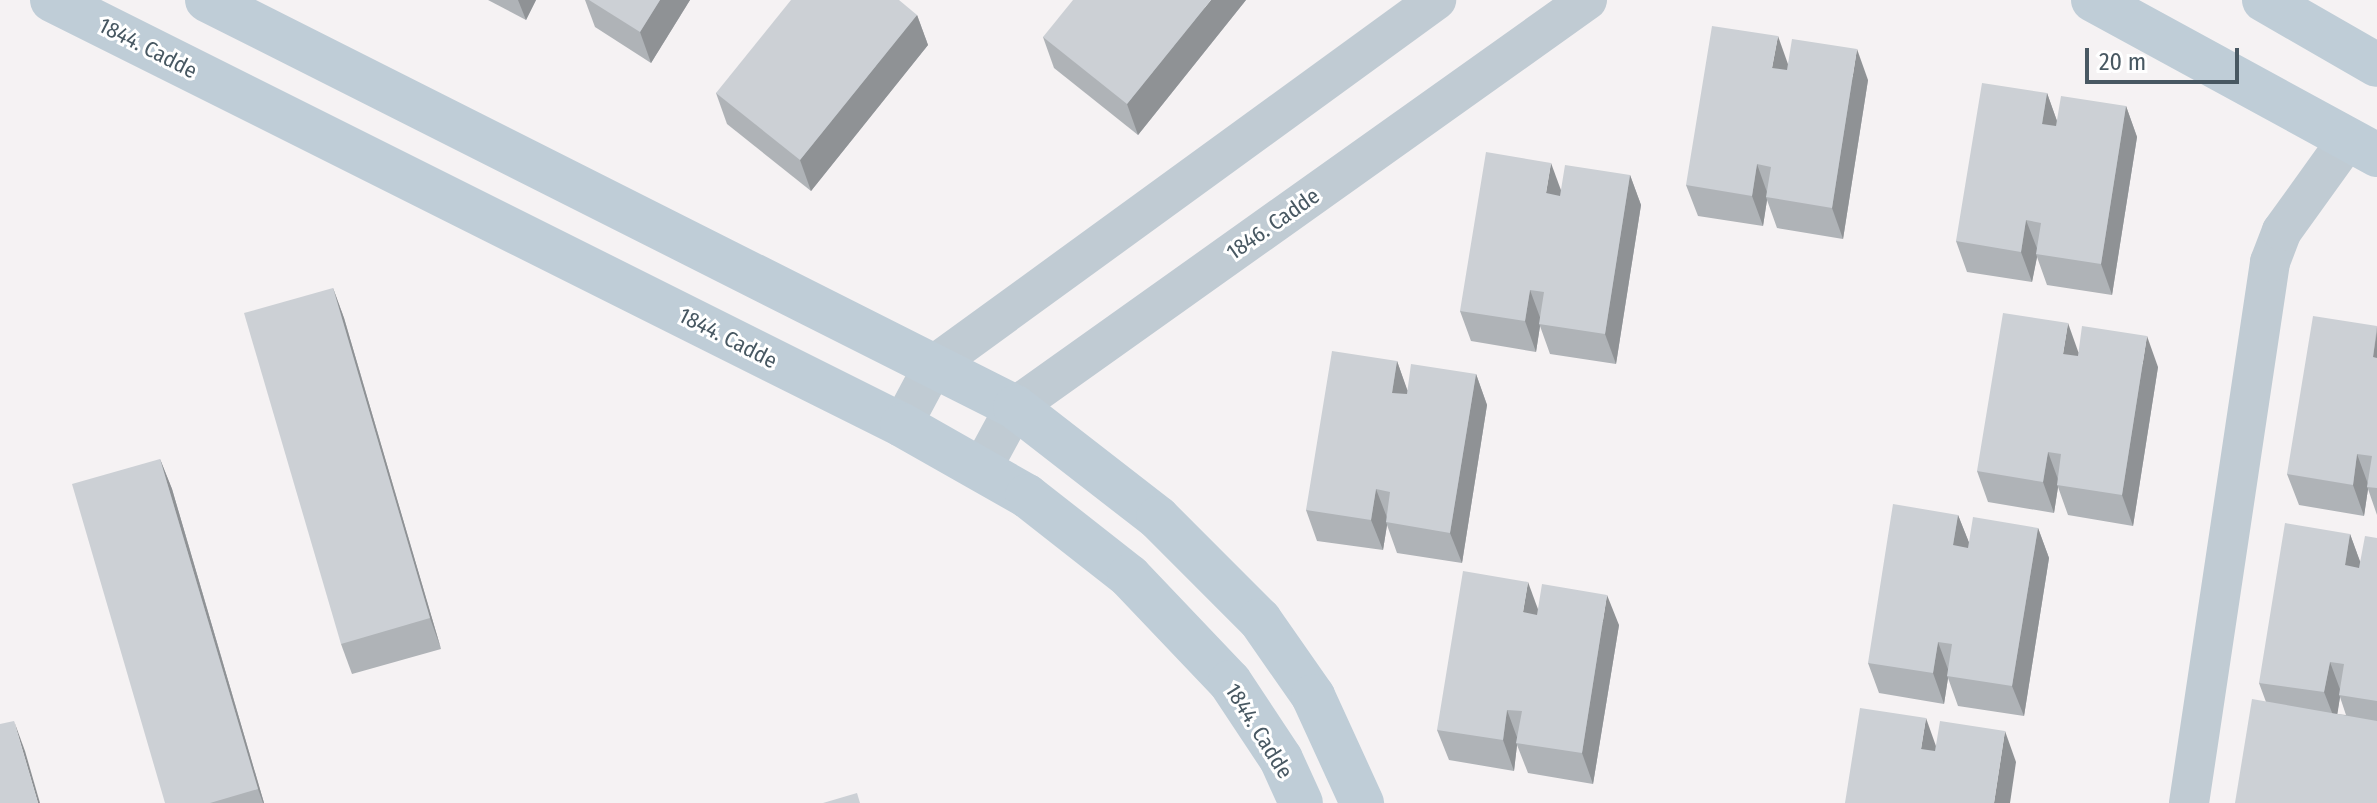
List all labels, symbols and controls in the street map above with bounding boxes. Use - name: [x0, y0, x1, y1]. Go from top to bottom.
- street label: 1844. Cadde: [94, 12, 202, 84]
- scale bar: [2089, 32, 2243, 82]
- text: 20 m: [2099, 48, 2146, 76]
- street label: 1846. Cadde: [1222, 182, 1324, 266]
- street label: 1844. Cadde: [674, 302, 782, 374]
- street label: 1844. Cadde: [1219, 679, 1299, 783]

